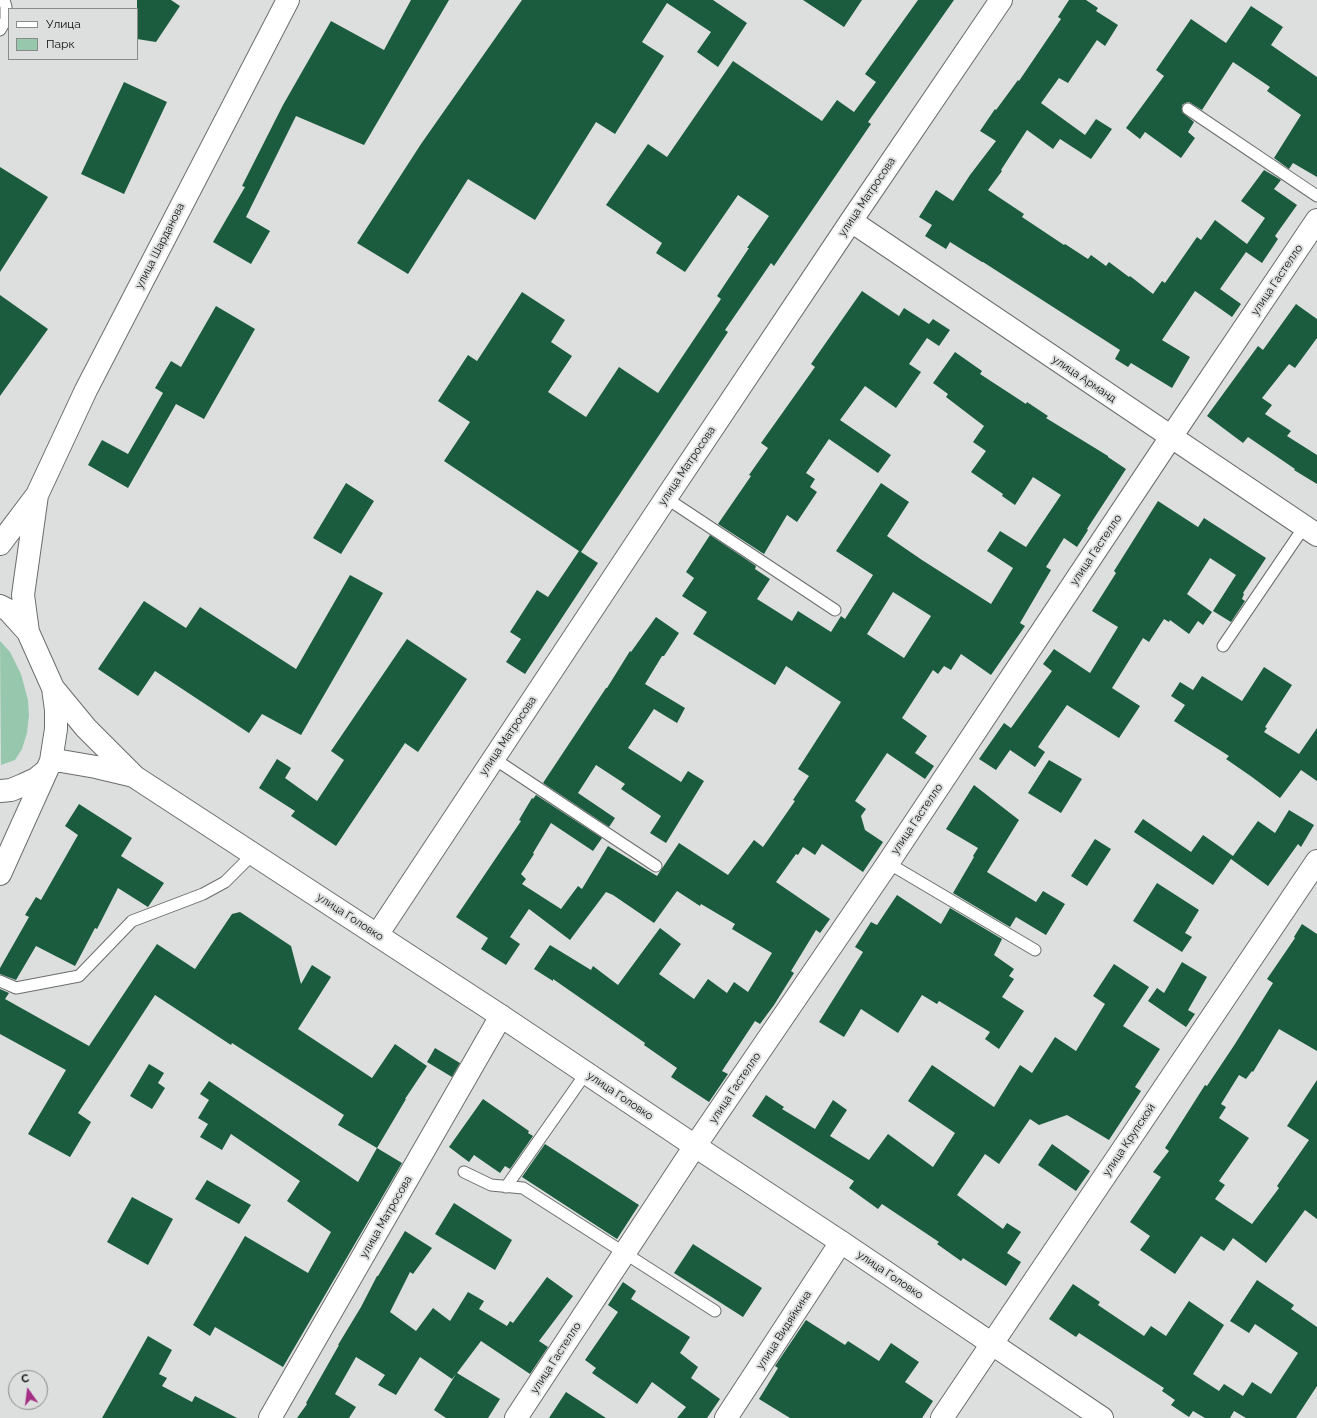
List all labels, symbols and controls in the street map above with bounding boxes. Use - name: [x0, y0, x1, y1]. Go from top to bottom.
- legend: [8, 8, 138, 60]
- text: Улица: [46, 17, 81, 31]
- text: Парк: [46, 37, 75, 51]
- street label: улица Матросова: [836, 155, 898, 239]
- street label: улица Шарданова: [133, 201, 187, 291]
- street label: улица Гастелло: [1248, 242, 1306, 318]
- street label: улица Арманд: [1049, 353, 1119, 405]
- street label: улица Матросова: [656, 424, 718, 508]
- street label: улица Гастелло: [1067, 512, 1125, 588]
- street label: улица Матросова: [477, 694, 539, 778]
- street label: улица Гастелло: [888, 781, 946, 857]
- street label: улица Головко: [314, 891, 386, 943]
- street label: улица Гастелло: [706, 1050, 764, 1126]
- street label: улица Головко: [584, 1069, 656, 1123]
- street label: улица Крупской: [1100, 1101, 1158, 1179]
- street label: улица Матросова: [357, 1174, 415, 1260]
- street label: улица Головко: [854, 1248, 926, 1302]
- street label: улица Видяйкина: [754, 1288, 814, 1372]
- street label: улица Гастелло: [528, 1320, 584, 1396]
- north arrow: [8, 1370, 48, 1410]
- text: С: [20, 1372, 30, 1386]

